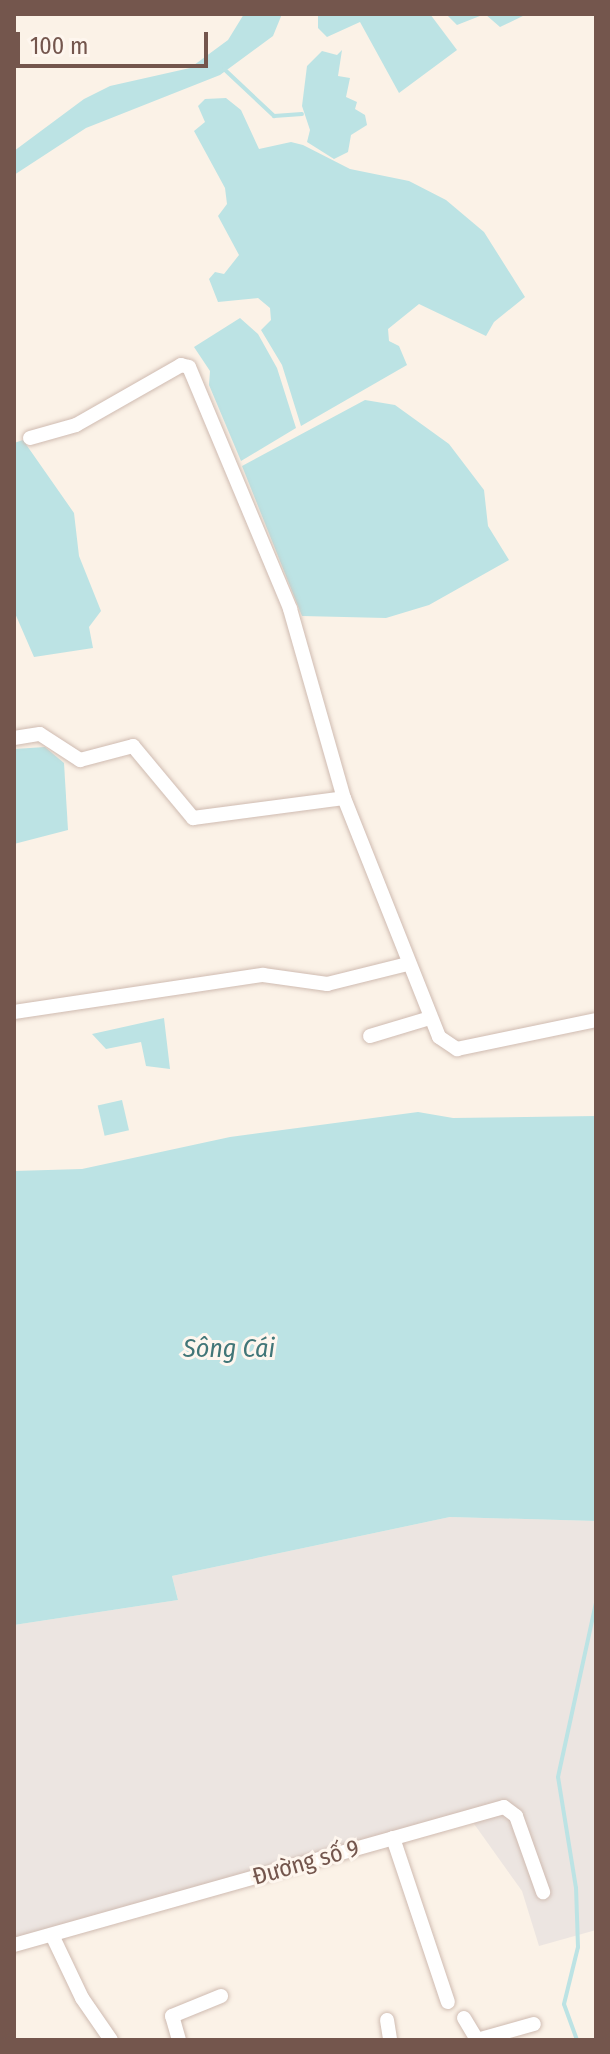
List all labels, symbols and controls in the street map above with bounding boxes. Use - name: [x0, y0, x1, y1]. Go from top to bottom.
- scale bar: [20, 16, 212, 66]
- text: 100 m: [30, 32, 88, 60]
- water label: Sông Cái: [183, 1333, 275, 1365]
- street label: Đường số 9: [249, 1834, 363, 1892]

